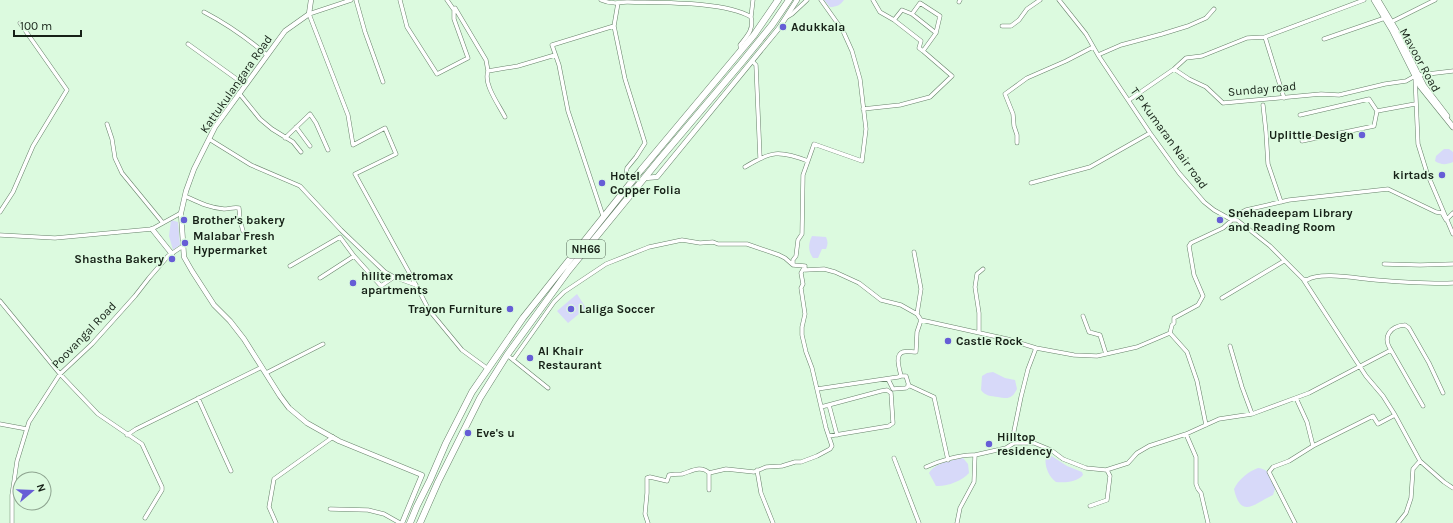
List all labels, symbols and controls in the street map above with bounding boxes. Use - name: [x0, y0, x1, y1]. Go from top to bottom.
- scale bar: [14, 12, 81, 38]
- text: 100 m: [20, 19, 52, 33]
- place label: Adukkala: [791, 20, 845, 34]
- marker: Adukkala: [778, 22, 788, 32]
- street label: Mavoor Road: [1397, 26, 1443, 94]
- street label: Kattukulangara Road: [197, 32, 275, 136]
- street label: Sunday road: [1227, 79, 1297, 99]
- street label: T P Kumaran Nair road: [1127, 85, 1211, 191]
- place label: Uplittle Design: [1269, 128, 1354, 142]
- marker: Uplittle Design: [1357, 130, 1367, 140]
- place label: kirtads: [1393, 168, 1434, 182]
- place label: Hotel Copper Folia: [610, 169, 681, 197]
- marker: kirtads: [1437, 170, 1447, 180]
- marker: Hotel Copper Folia: [597, 178, 607, 188]
- place label: Snehadeepam Library and Reading Room: [1228, 206, 1353, 234]
- place label: Brother's bakery: [192, 213, 285, 227]
- marker: Brother's bakery: [179, 215, 189, 225]
- marker: Snehadeepam Library and Reading Room: [1215, 215, 1225, 225]
- place label: Malabar Fresh Hypermarket: [193, 229, 275, 257]
- marker: Malabar Fresh Hypermarket: [180, 238, 190, 248]
- road number: NH66: [567, 240, 605, 258]
- place label: Shastha Bakery: [74, 252, 164, 266]
- marker: Shastha Bakery: [167, 254, 177, 264]
- place label: hilite metromax apartments: [361, 269, 454, 297]
- marker: hilite metromax apartments: [348, 278, 358, 288]
- street label: Poovangal Road: [49, 299, 119, 371]
- place label: Trayon Furniture: [408, 302, 502, 316]
- place label: Laliga Soccer: [579, 302, 655, 316]
- marker: Trayon Furniture: [505, 304, 515, 314]
- marker: Laliga Soccer: [566, 304, 576, 314]
- place label: Castle Rock: [956, 334, 1023, 348]
- marker: Castle Rock: [943, 336, 953, 346]
- place label: Al Khair Restaurant: [538, 344, 602, 372]
- marker: Al Khair Restaurant: [525, 353, 535, 363]
- place label: Eve's u: [476, 426, 515, 440]
- marker: Eve's u: [463, 428, 473, 438]
- place label: Hilltop residency: [997, 430, 1052, 458]
- marker: Hilltop residency: [984, 439, 994, 449]
- north arrow: [12, 471, 52, 511]
- text: N: [34, 482, 48, 494]

